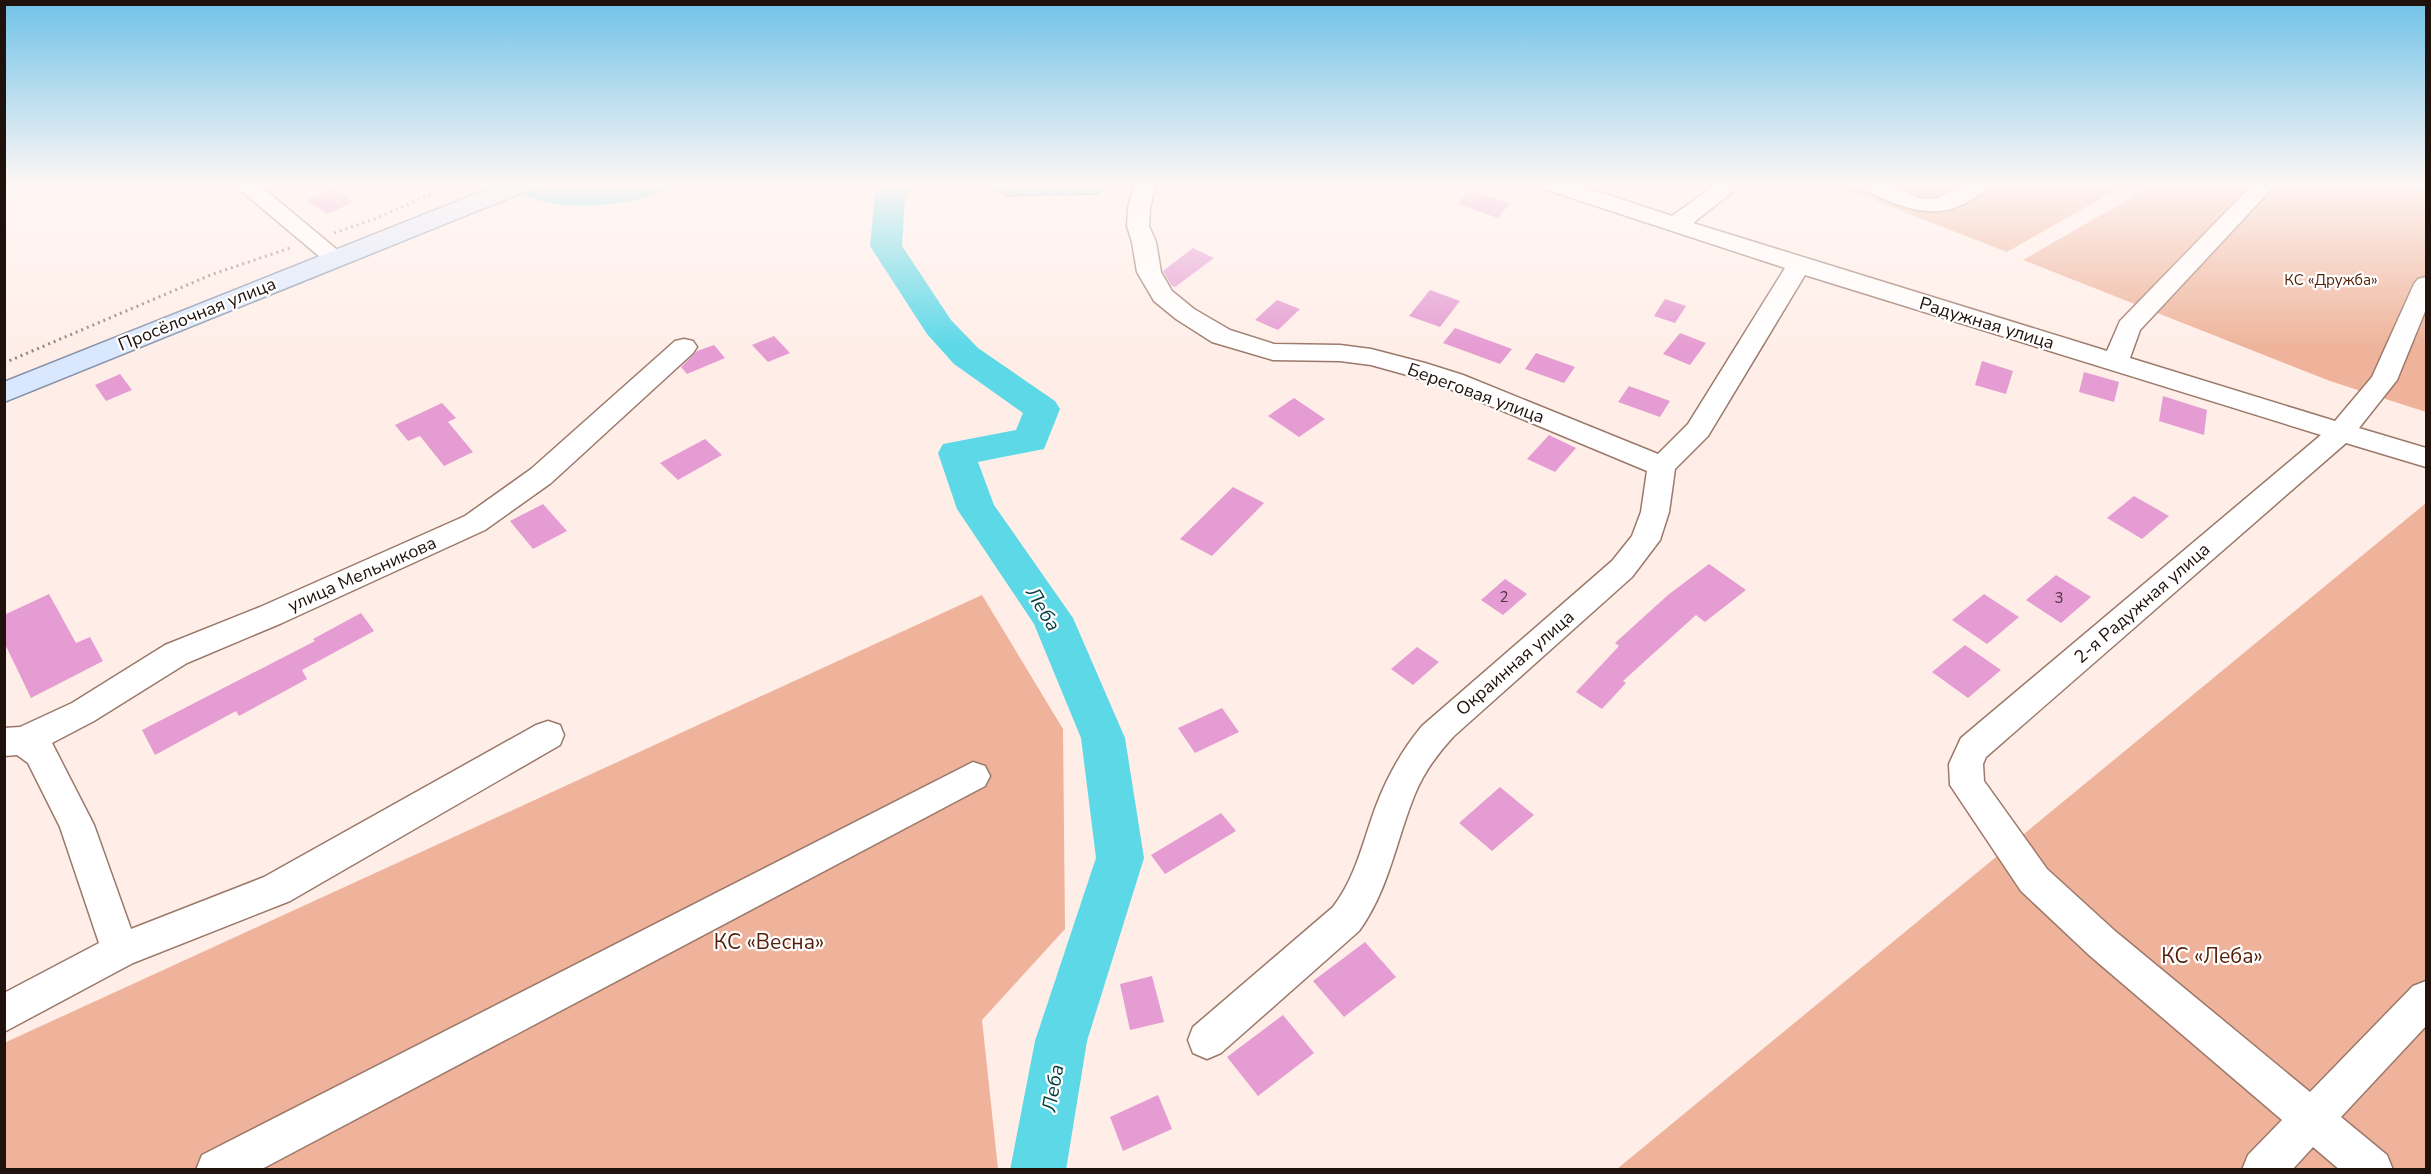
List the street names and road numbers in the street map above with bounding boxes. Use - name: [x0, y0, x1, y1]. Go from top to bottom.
- street label: Просёлочная улица: [115, 271, 279, 357]
- street label: Радужная улица: [1917, 291, 2057, 355]
- street label: Береговая улица: [1404, 357, 1548, 429]
- street label: улица Мельникова: [284, 530, 440, 618]
- street label: 2-я Радужная улица: [2069, 537, 2215, 669]
- street label: Окраинная улица: [1451, 605, 1579, 721]

